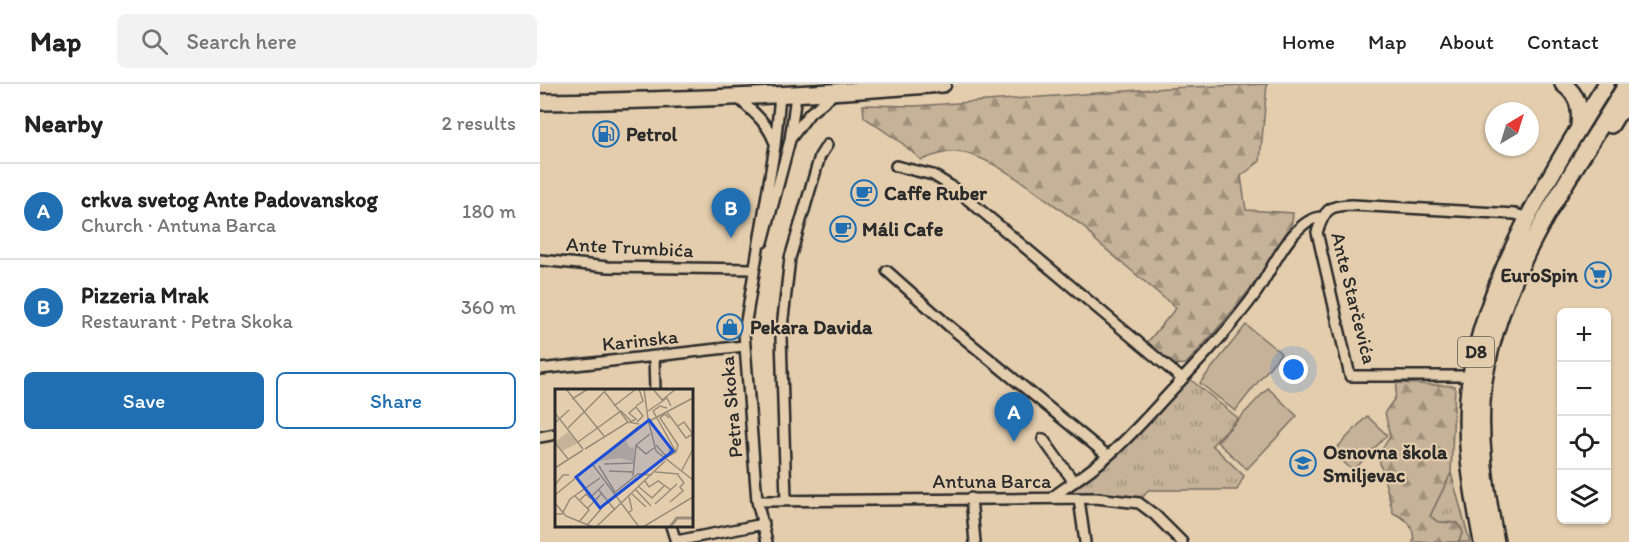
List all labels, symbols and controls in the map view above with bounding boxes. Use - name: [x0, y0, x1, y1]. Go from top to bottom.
- search box: [117, 14, 537, 68]
- text: Map: [30, 24, 81, 58]
- icon: search: [138, 25, 171, 58]
- text: Search here: [186, 28, 297, 55]
- text: Home: [1282, 29, 1335, 54]
- text: Map: [1368, 29, 1407, 54]
- text: About: [1440, 29, 1494, 54]
- text: Contact: [1527, 29, 1599, 54]
- north arrow: [1485, 102, 1539, 156]
- text: Nearby: [24, 107, 103, 139]
- text: 2 results: [442, 111, 516, 135]
- fuel station icon: Petrol: [591, 119, 621, 149]
- place label: Petrol: [626, 122, 678, 146]
- cafe icon: Caffe Ruber: [849, 178, 879, 208]
- place label: Caffe Ruber: [884, 181, 987, 205]
- text: crkva svetog Ante Padovanskog: [81, 186, 378, 213]
- pin: B: [712, 188, 750, 238]
- text: A: [37, 199, 50, 223]
- text: 180 m: [462, 199, 516, 223]
- text: Church · Antuna Barca: [81, 213, 276, 237]
- cafe icon: Máli Cafe: [828, 214, 858, 244]
- place label: Máli Cafe: [862, 217, 944, 241]
- street label: Ante Starčevića: [1326, 230, 1382, 366]
- street label: Ante Trumbića: [566, 232, 695, 262]
- supermarket icon: EuroSpin: [1583, 260, 1613, 290]
- place label: EuroSpin: [1500, 263, 1579, 288]
- text: Pizzeria Mrak: [81, 282, 209, 309]
- text: B: [37, 295, 50, 319]
- text: 360 m: [461, 295, 516, 319]
- map controls: [1557, 308, 1611, 524]
- button: +: [1557, 308, 1611, 362]
- text: Restaurant · Petra Skoka: [81, 309, 293, 333]
- shop icon: Pekara Davida: [715, 312, 745, 342]
- place label: Pekara Davida: [750, 315, 873, 339]
- street label: Karinska: [601, 324, 680, 356]
- road number: D8: [1458, 337, 1494, 367]
- street label: Petra Skoka: [715, 354, 747, 459]
- your location: [1279, 355, 1308, 384]
- button: −: [1557, 362, 1611, 416]
- button: Save: [24, 372, 264, 429]
- button: Share: [276, 372, 516, 429]
- inset map: [555, 389, 693, 527]
- pin: A: [994, 392, 1034, 442]
- button: locate: [1557, 416, 1611, 470]
- place label: Osnovna škola Smiljevac: [1323, 440, 1448, 488]
- school or university icon: Osnovna škola Smiljevac: [1288, 448, 1318, 478]
- street label: Antuna Barca: [932, 469, 1052, 493]
- button: layers: [1557, 470, 1611, 524]

